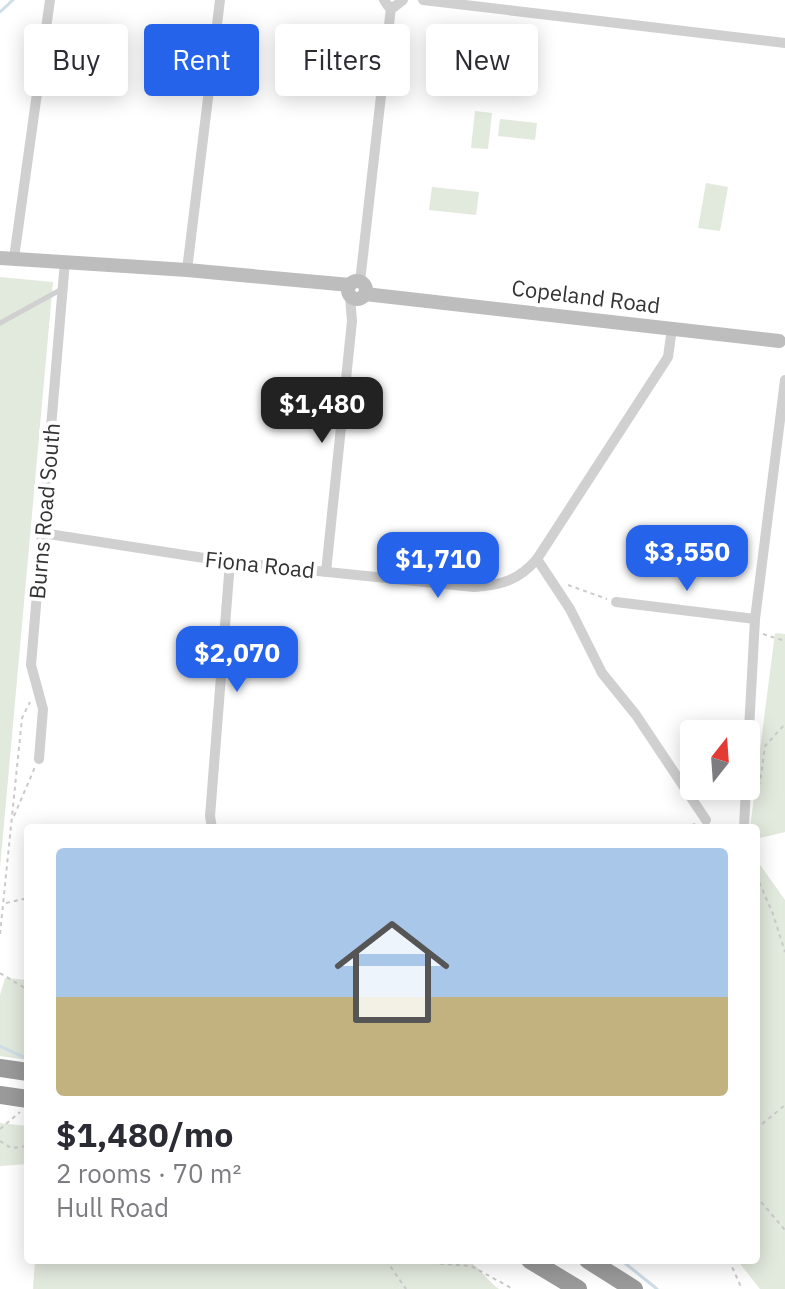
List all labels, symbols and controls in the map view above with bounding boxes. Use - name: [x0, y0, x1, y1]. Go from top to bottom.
- chip: Buy: [24, 24, 128, 96]
- chip: Rent: [144, 24, 259, 96]
- chip: Filters: [275, 24, 410, 96]
- chip: New: [426, 24, 538, 96]
- street label: Copeland Road: [510, 272, 662, 320]
- pin: $1,480: [257, 377, 387, 445]
- text: $1,480: [279, 386, 365, 420]
- street label: Burns Road South: [22, 422, 66, 600]
- pin: $3,550: [622, 525, 752, 593]
- pin: $1,710: [373, 532, 503, 600]
- text: $3,550: [644, 534, 730, 568]
- text: $1,710: [395, 541, 481, 575]
- street label: Fiona Road: [204, 544, 316, 584]
- pin: $2,070: [172, 626, 302, 694]
- text: $2,070: [194, 635, 280, 669]
- north arrow: [680, 720, 760, 800]
- map controls: [680, 720, 760, 800]
- icon: home: [320, 900, 464, 1044]
- text: $1,480/mo: [56, 1112, 233, 1156]
- text: 2 rooms · 70 m²: [56, 1156, 241, 1190]
- text: Hull Road: [56, 1190, 169, 1224]

